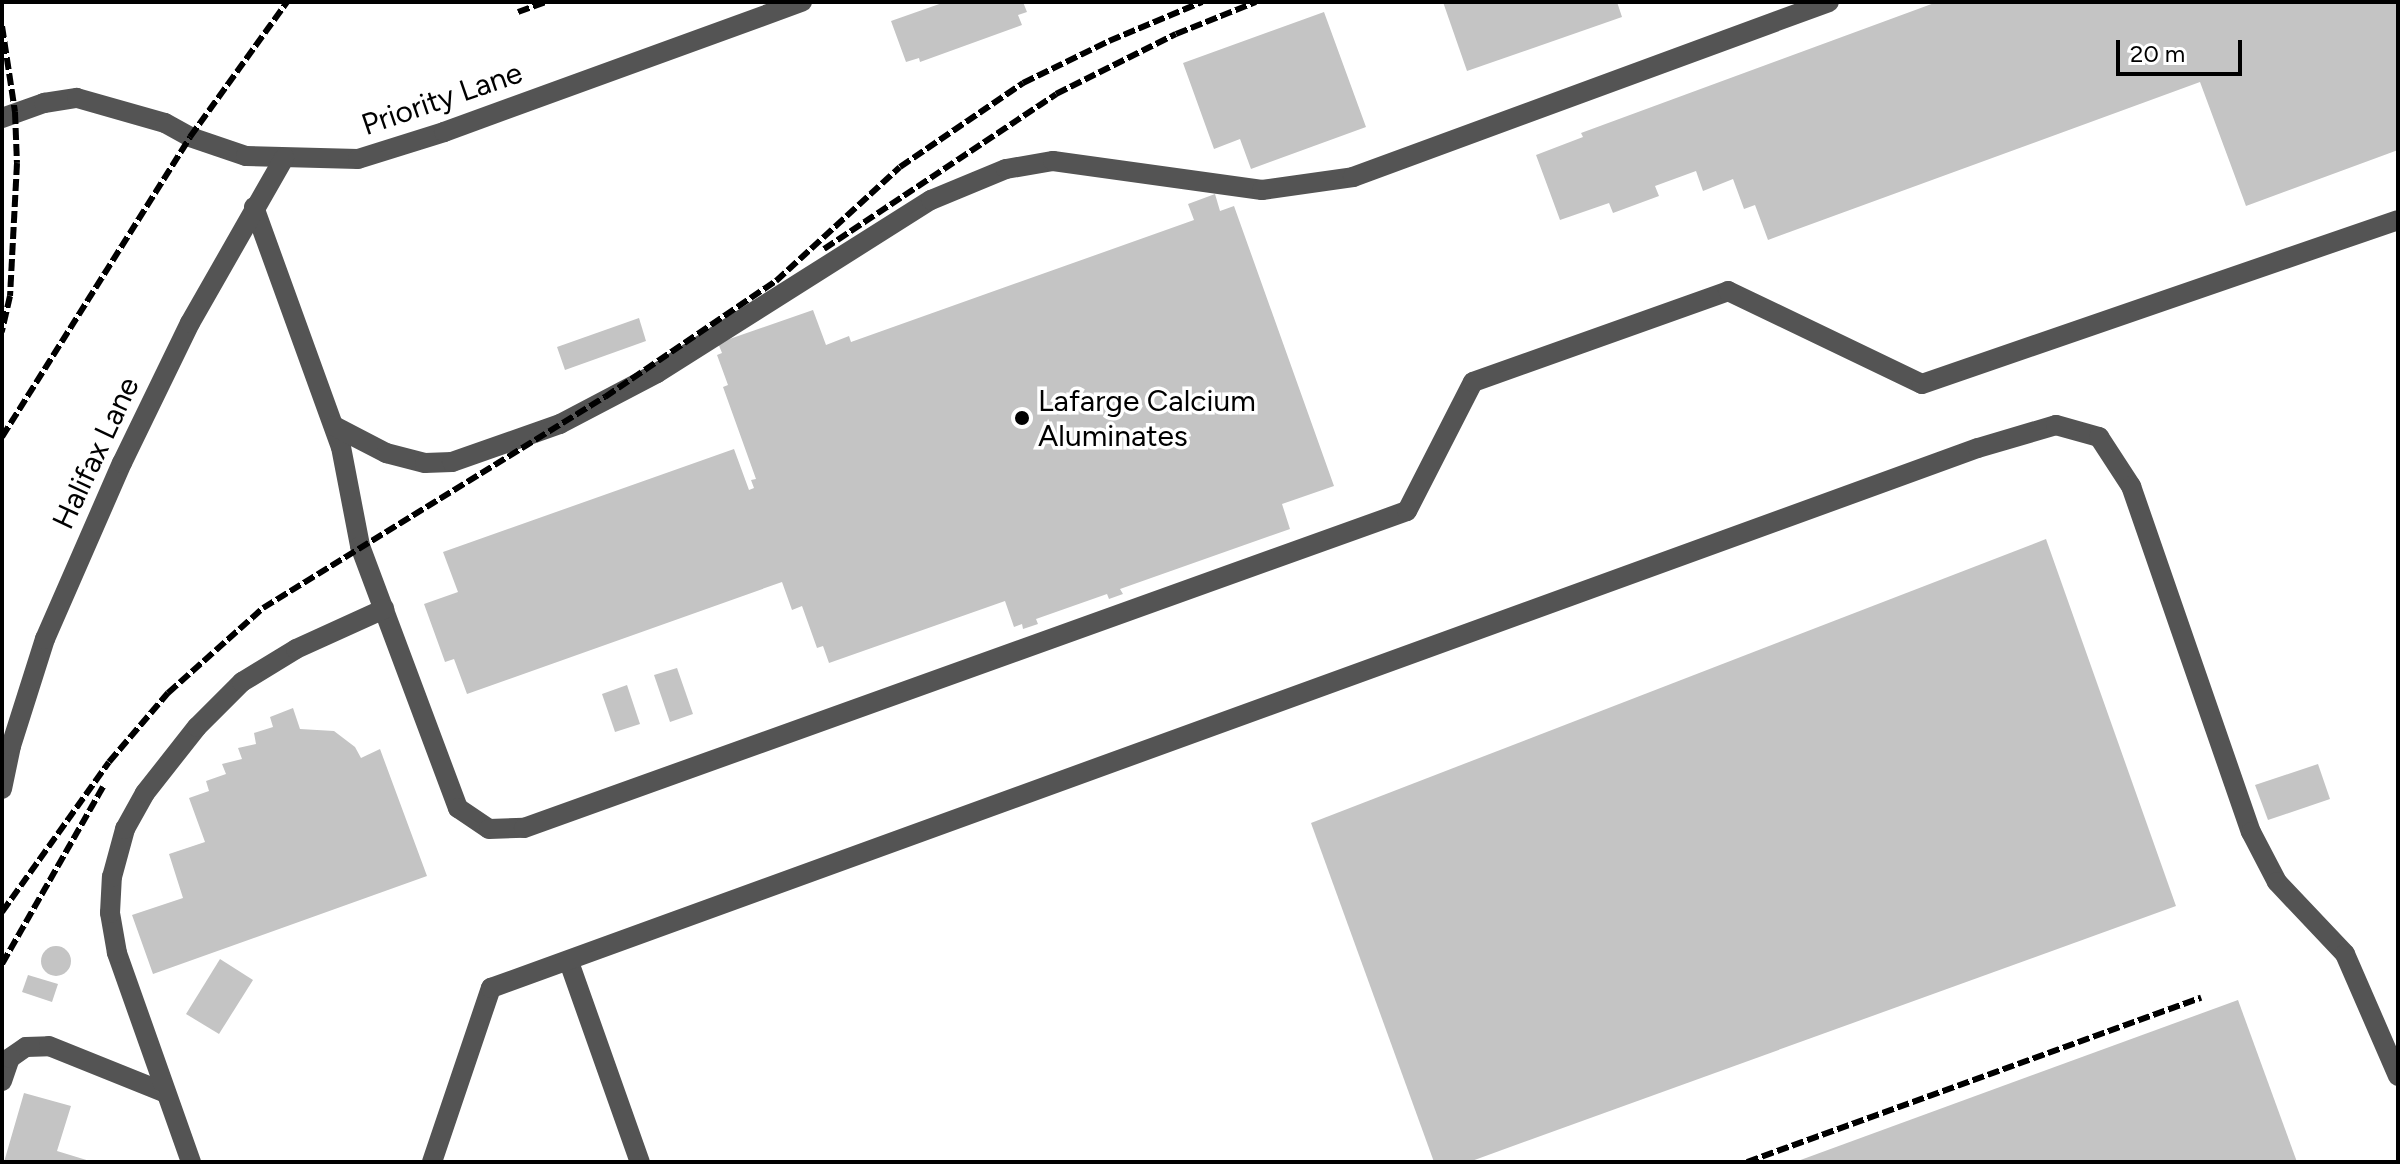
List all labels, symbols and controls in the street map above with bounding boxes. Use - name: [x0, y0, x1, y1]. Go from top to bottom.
- scale bar: [2120, 24, 2246, 74]
- text: 20 m: [2130, 39, 2185, 68]
- street label: Priority Lane: [357, 55, 527, 143]
- street label: Halifax Lane: [45, 371, 147, 535]
- place label: Lafarge Calcium Aluminates: [1038, 383, 1256, 454]
- marker: Lafarge Calcium Aluminates: [1013, 409, 1031, 427]

